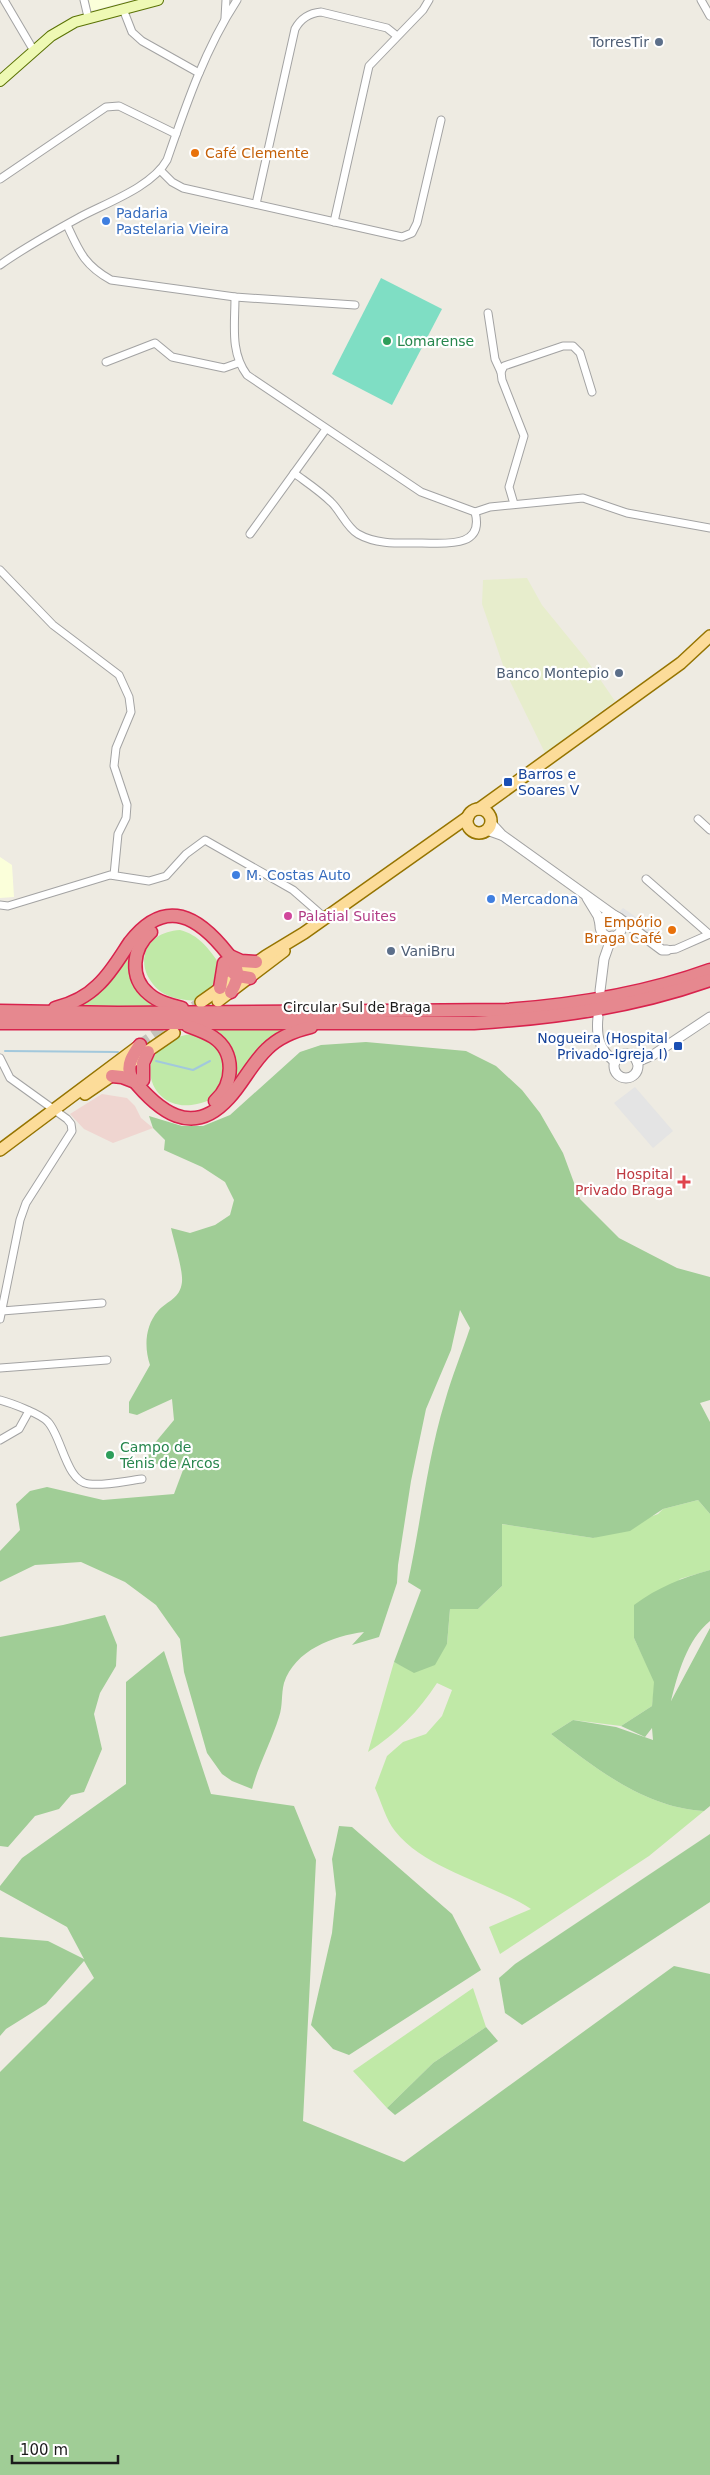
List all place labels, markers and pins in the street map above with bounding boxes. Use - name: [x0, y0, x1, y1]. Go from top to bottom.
- place label: TorresTir: [589, 34, 649, 50]
- marker: TorresTir: [653, 36, 665, 48]
- place label: Café Clemente: [205, 145, 309, 161]
- marker: Café Clemente: [189, 147, 201, 159]
- place label: Padaria Pastelaria Vieira: [116, 205, 229, 237]
- marker: Padaria Pastelaria Vieira: [100, 215, 112, 227]
- place label: Lomarense: [397, 333, 474, 349]
- marker: Lomarense: [381, 335, 393, 347]
- place label: Banco Montepio: [496, 665, 609, 681]
- marker: Banco Montepio: [613, 667, 625, 679]
- place label: Barros e Soares V: [518, 766, 580, 798]
- marker: Barros e Soares V: [502, 776, 514, 788]
- place label: M. Costas Auto: [246, 867, 351, 883]
- marker: M. Costas Auto: [230, 869, 242, 881]
- place label: Mercadona: [501, 891, 578, 907]
- marker: Mercadona: [485, 893, 497, 905]
- place label: Palatial Suites: [298, 908, 396, 924]
- marker: Palatial Suites: [282, 910, 294, 922]
- place label: Empório Braga Café: [584, 914, 662, 946]
- marker: Empório Braga Café: [666, 924, 678, 936]
- place label: VaniBru: [401, 943, 455, 959]
- marker: VaniBru: [385, 945, 397, 957]
- place label: Nogueira (Hospital Privado-Igreja I): [537, 1030, 668, 1062]
- marker: Nogueira (Hospital Privado-Igreja I): [672, 1040, 684, 1052]
- place label: Hospital Privado Braga: [575, 1166, 673, 1198]
- marker: Hospital Privado Braga: [677, 1175, 691, 1189]
- place label: Campo de Ténis de Arcos: [119, 1439, 220, 1471]
- marker: Campo de Ténis de Arcos: [104, 1449, 116, 1461]

